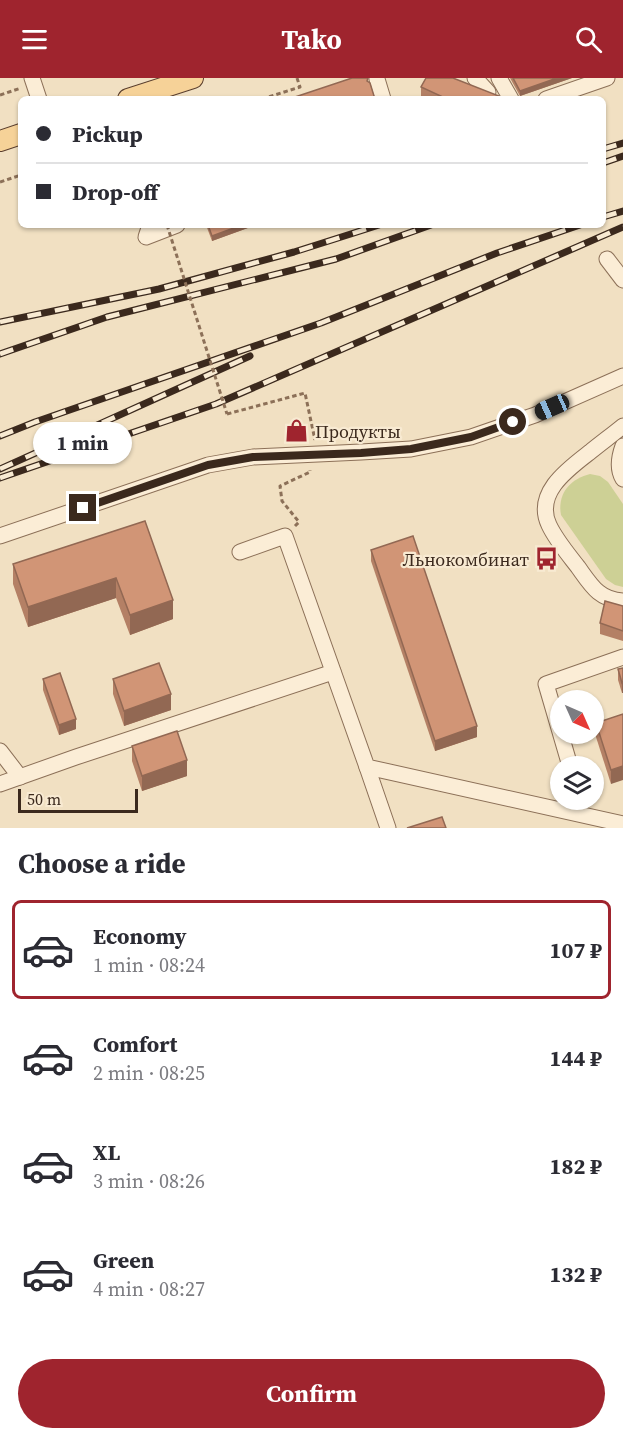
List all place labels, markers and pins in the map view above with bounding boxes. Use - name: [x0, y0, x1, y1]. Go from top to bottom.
- shop icon: Продукты: [284, 418, 310, 444]
- place label: Продукты: [315, 419, 401, 444]
- bus stop icon: Льнокомбинат: [534, 546, 560, 572]
- place label: Льнокомбинат: [403, 547, 529, 572]

